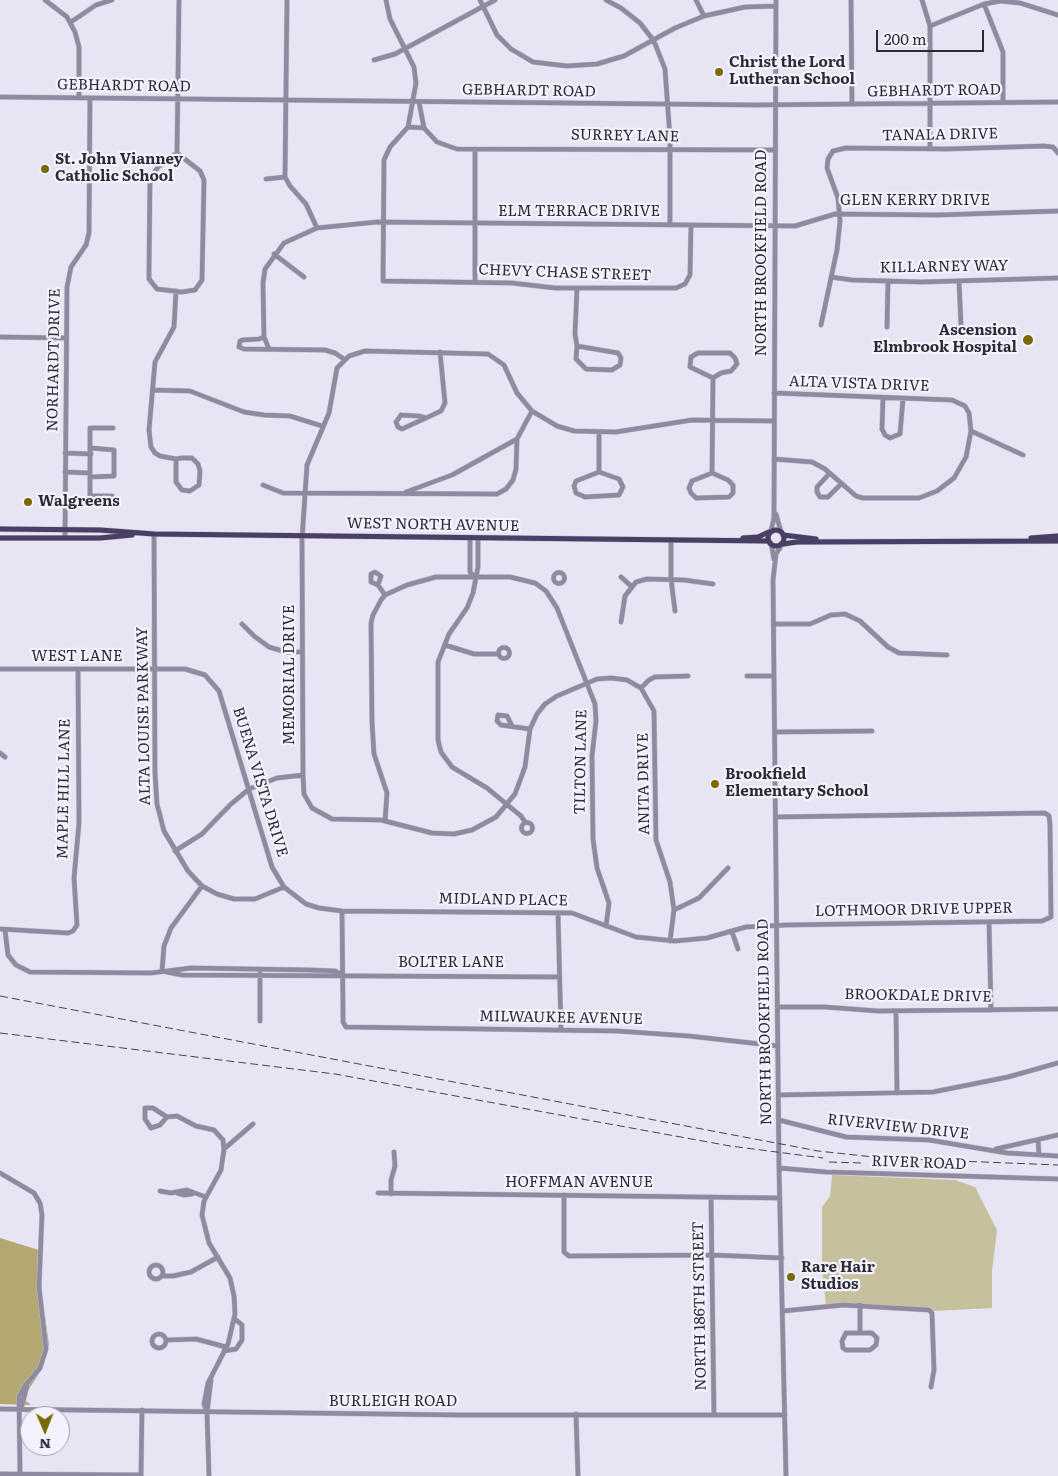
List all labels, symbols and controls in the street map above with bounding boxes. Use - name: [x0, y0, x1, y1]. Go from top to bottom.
- scale bar: [878, 20, 986, 52]
- text: 200 m: [884, 27, 927, 50]
- place label: Christ the Lord Lutheran School: [729, 54, 855, 89]
- marker: Christ the Lord Lutheran School: [713, 66, 725, 78]
- street label: GEBHARDT ROAD: [57, 76, 191, 96]
- street label: GEBHARDT ROAD: [462, 81, 596, 101]
- street label: GEBHARDT ROAD: [867, 81, 1001, 101]
- street label: TANALA DRIVE: [882, 125, 998, 145]
- street label: SURREY LANE: [571, 126, 679, 146]
- street label: NORTH BROOKFIELD ROAD: [753, 150, 771, 356]
- place label: St. John Vianney Catholic School: [55, 151, 183, 186]
- marker: St. John Vianney Catholic School: [39, 163, 51, 175]
- street label: GLEN KERRY DRIVE: [840, 192, 990, 210]
- street label: ELM TERRACE DRIVE: [498, 203, 660, 221]
- street label: KILLARNEY WAY: [879, 257, 1009, 277]
- street label: CHEVY CHASE STREET: [478, 261, 652, 285]
- street label: NORHARDT DRIVE: [44, 288, 64, 432]
- place label: Ascension Elmbrook Hospital: [873, 322, 1017, 357]
- marker: Ascension Elmbrook Hospital: [1021, 333, 1035, 347]
- street label: ALTA VISTA DRIVE: [788, 373, 930, 395]
- place label: Walgreens: [38, 493, 120, 511]
- marker: Walgreens: [22, 496, 34, 508]
- street label: WEST NORTH AVENUE: [346, 514, 520, 536]
- street label: MEMORIAL DRIVE: [281, 605, 299, 745]
- street label: ALTA LOUISE PARKWAY: [133, 626, 155, 806]
- street label: WEST LANE: [31, 648, 123, 666]
- street label: BUENA VISTA DRIVE: [229, 705, 291, 859]
- street label: TILTON LANE: [571, 709, 591, 815]
- street label: MAPLE HILL LANE: [54, 719, 74, 859]
- street label: ANITA DRIVE: [634, 733, 654, 835]
- place label: Brookfield Elementary School: [725, 766, 869, 801]
- marker: Brookfield Elementary School: [709, 778, 721, 790]
- street label: MIDLAND PLACE: [438, 890, 568, 910]
- street label: LOTHMOOR DRIVE UPPER: [815, 899, 1013, 921]
- street label: NORTH BROOKFIELD ROAD: [754, 918, 776, 1126]
- street label: BOLTER LANE: [398, 954, 504, 972]
- street label: BROOKDALE DRIVE: [844, 986, 992, 1006]
- street label: MILWAUKEE AVENUE: [479, 1008, 643, 1028]
- street label: RIVERVIEW DRIVE: [826, 1111, 970, 1143]
- street label: RIVER ROAD: [871, 1152, 967, 1174]
- street label: HOFFMAN AVENUE: [505, 1174, 653, 1192]
- street label: NORTH 186TH STREET: [690, 1221, 710, 1391]
- place label: Rare Hair Studios: [801, 1259, 875, 1294]
- marker: Rare Hair Studios: [785, 1271, 797, 1283]
- street label: BURLEIGH ROAD: [329, 1393, 457, 1411]
- north arrow: [20, 1406, 70, 1456]
- text: N: [39, 1435, 51, 1455]

